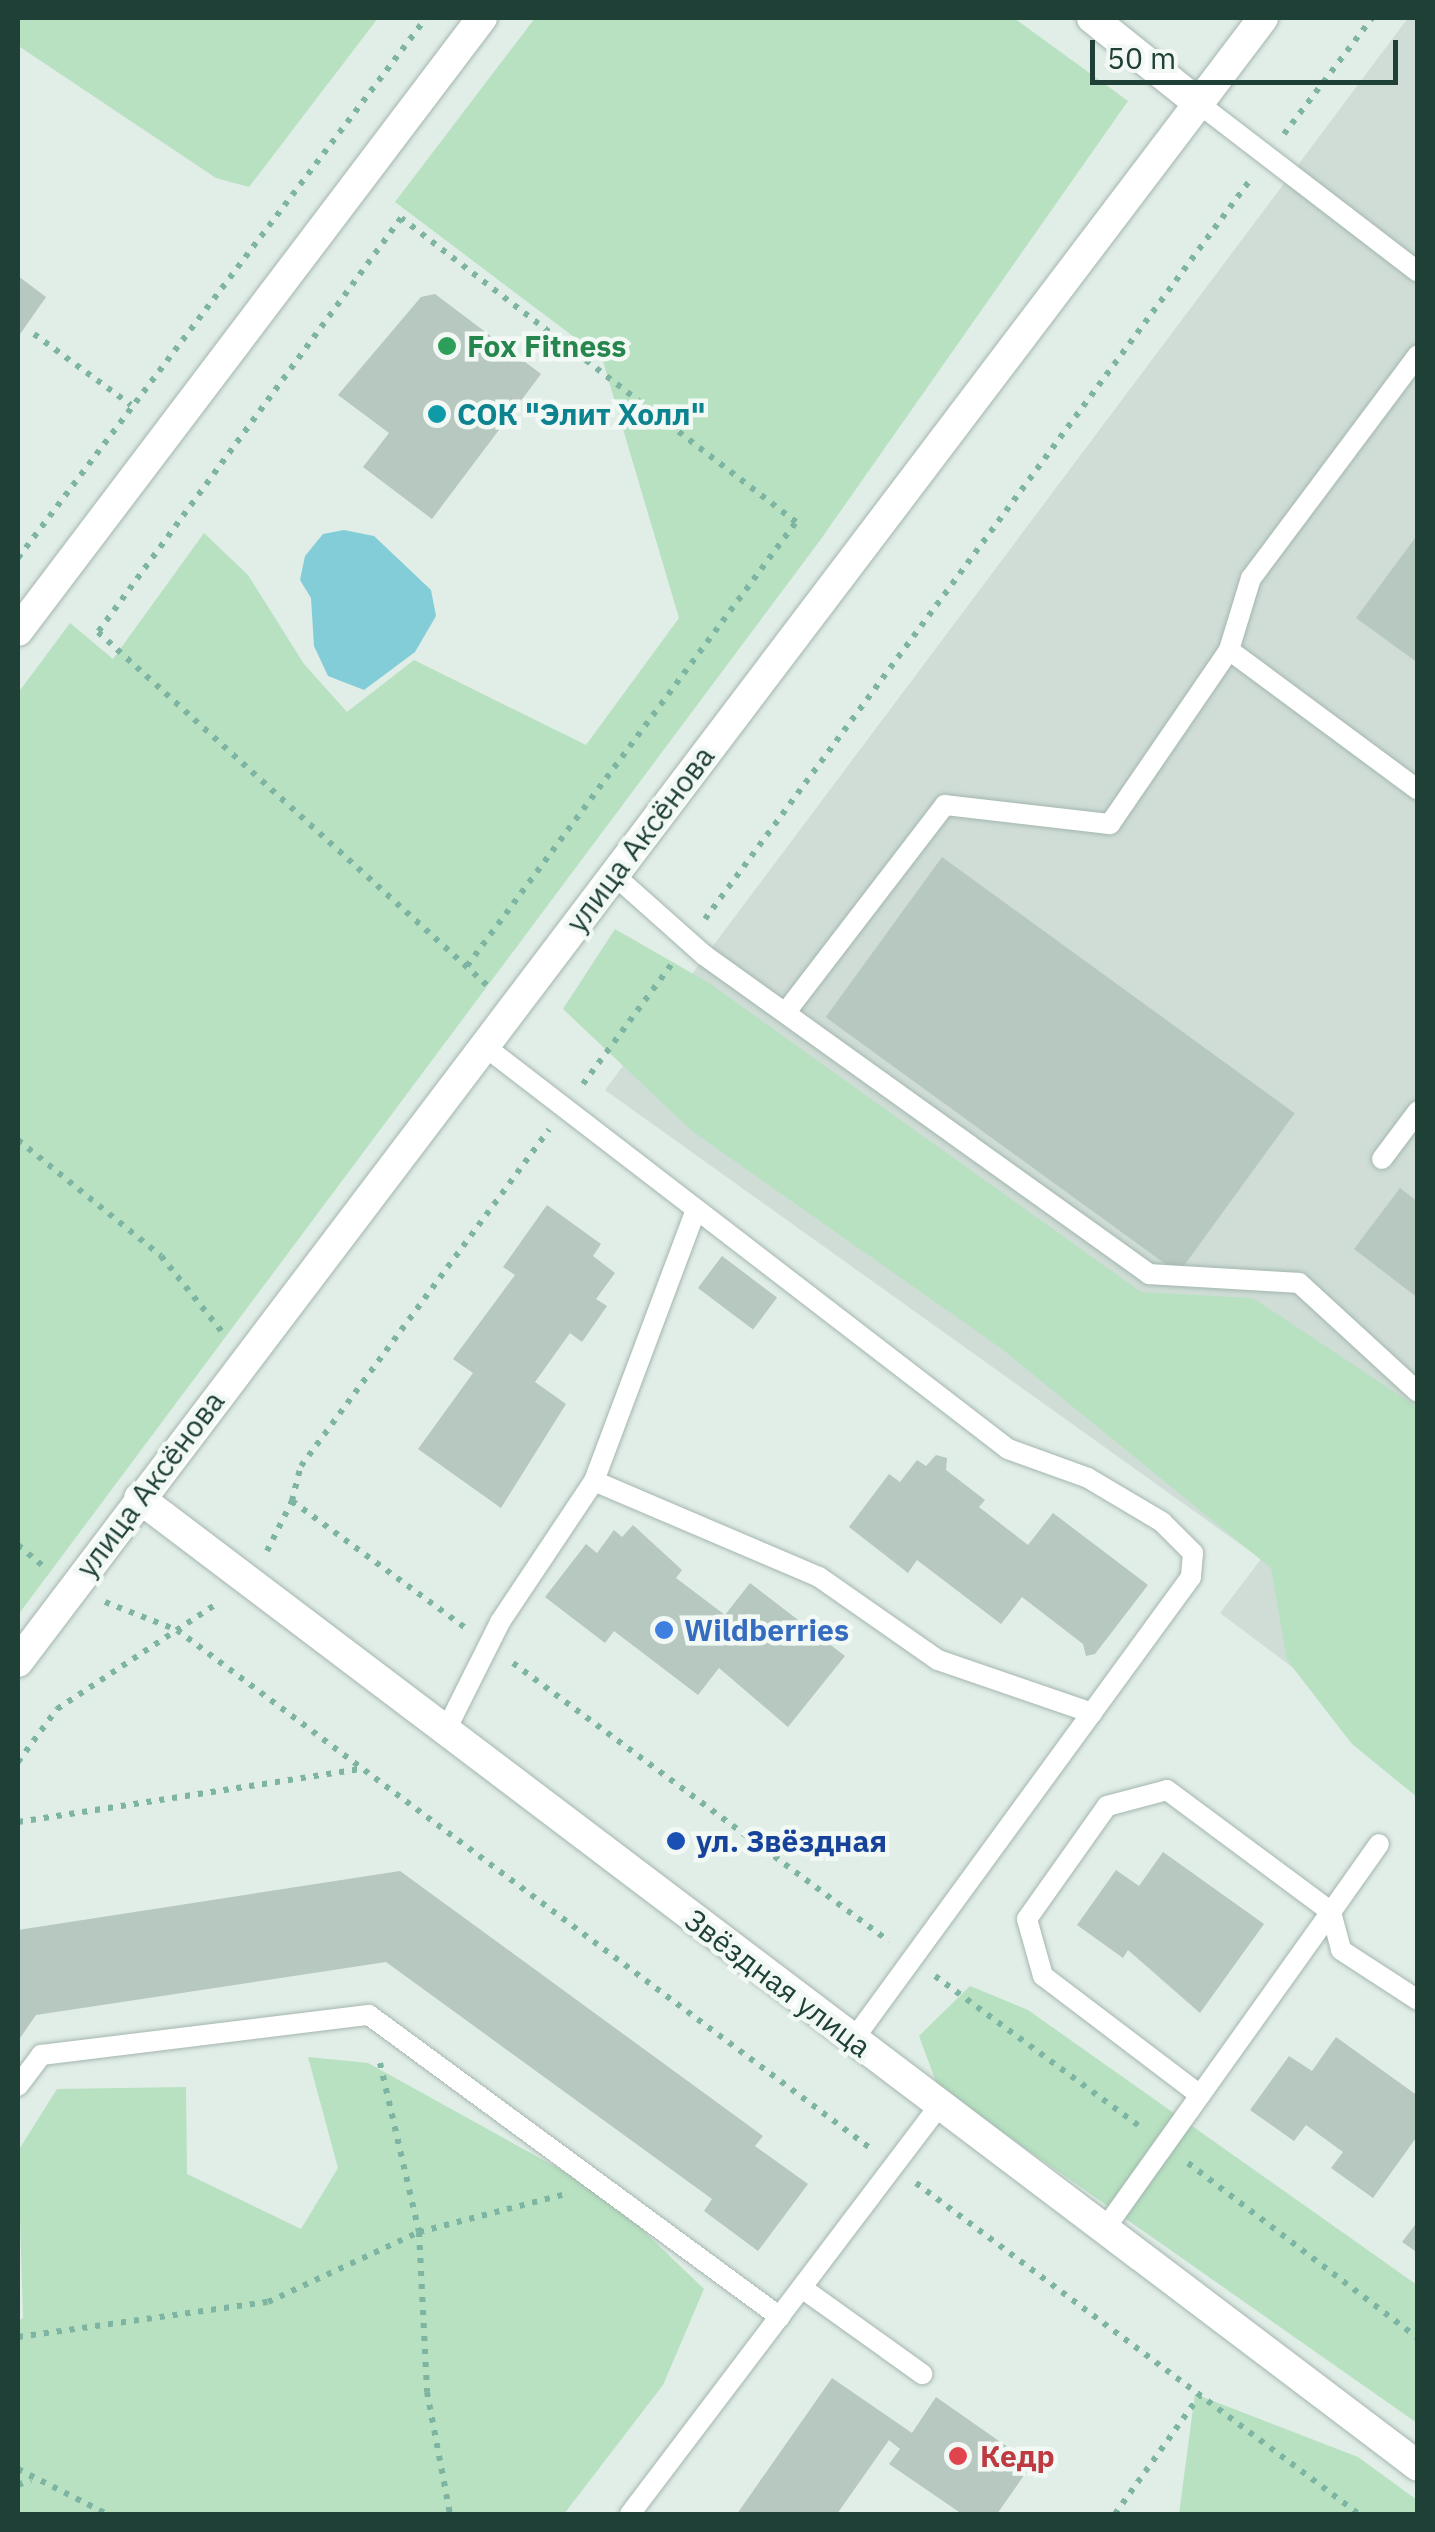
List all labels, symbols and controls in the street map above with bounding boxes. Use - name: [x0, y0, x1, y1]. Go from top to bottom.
- scale bar: [1095, 20, 1402, 82]
- text: 50 m: [1107, 38, 1176, 77]
- place label: Fox Fitness: [467, 328, 626, 364]
- marker: Fox Fitness: [436, 335, 458, 357]
- place label: СОК "Элит Холл": [457, 396, 705, 432]
- marker: СОК "Элит Холл": [426, 403, 448, 425]
- street label: улица Аксёнова: [558, 739, 722, 939]
- street label: улица Аксёнова: [68, 1384, 232, 1584]
- place label: Wildberries: [684, 1612, 849, 1648]
- marker: Wildberries: [653, 1619, 675, 1641]
- place label: ул. Звёздная: [696, 1823, 887, 1859]
- marker: ул. Звёздная: [665, 1830, 687, 1852]
- street label: Звёздная улица: [678, 1901, 878, 2065]
- place label: Кедр: [980, 2438, 1055, 2474]
- marker: Кедр: [945, 2443, 971, 2469]

